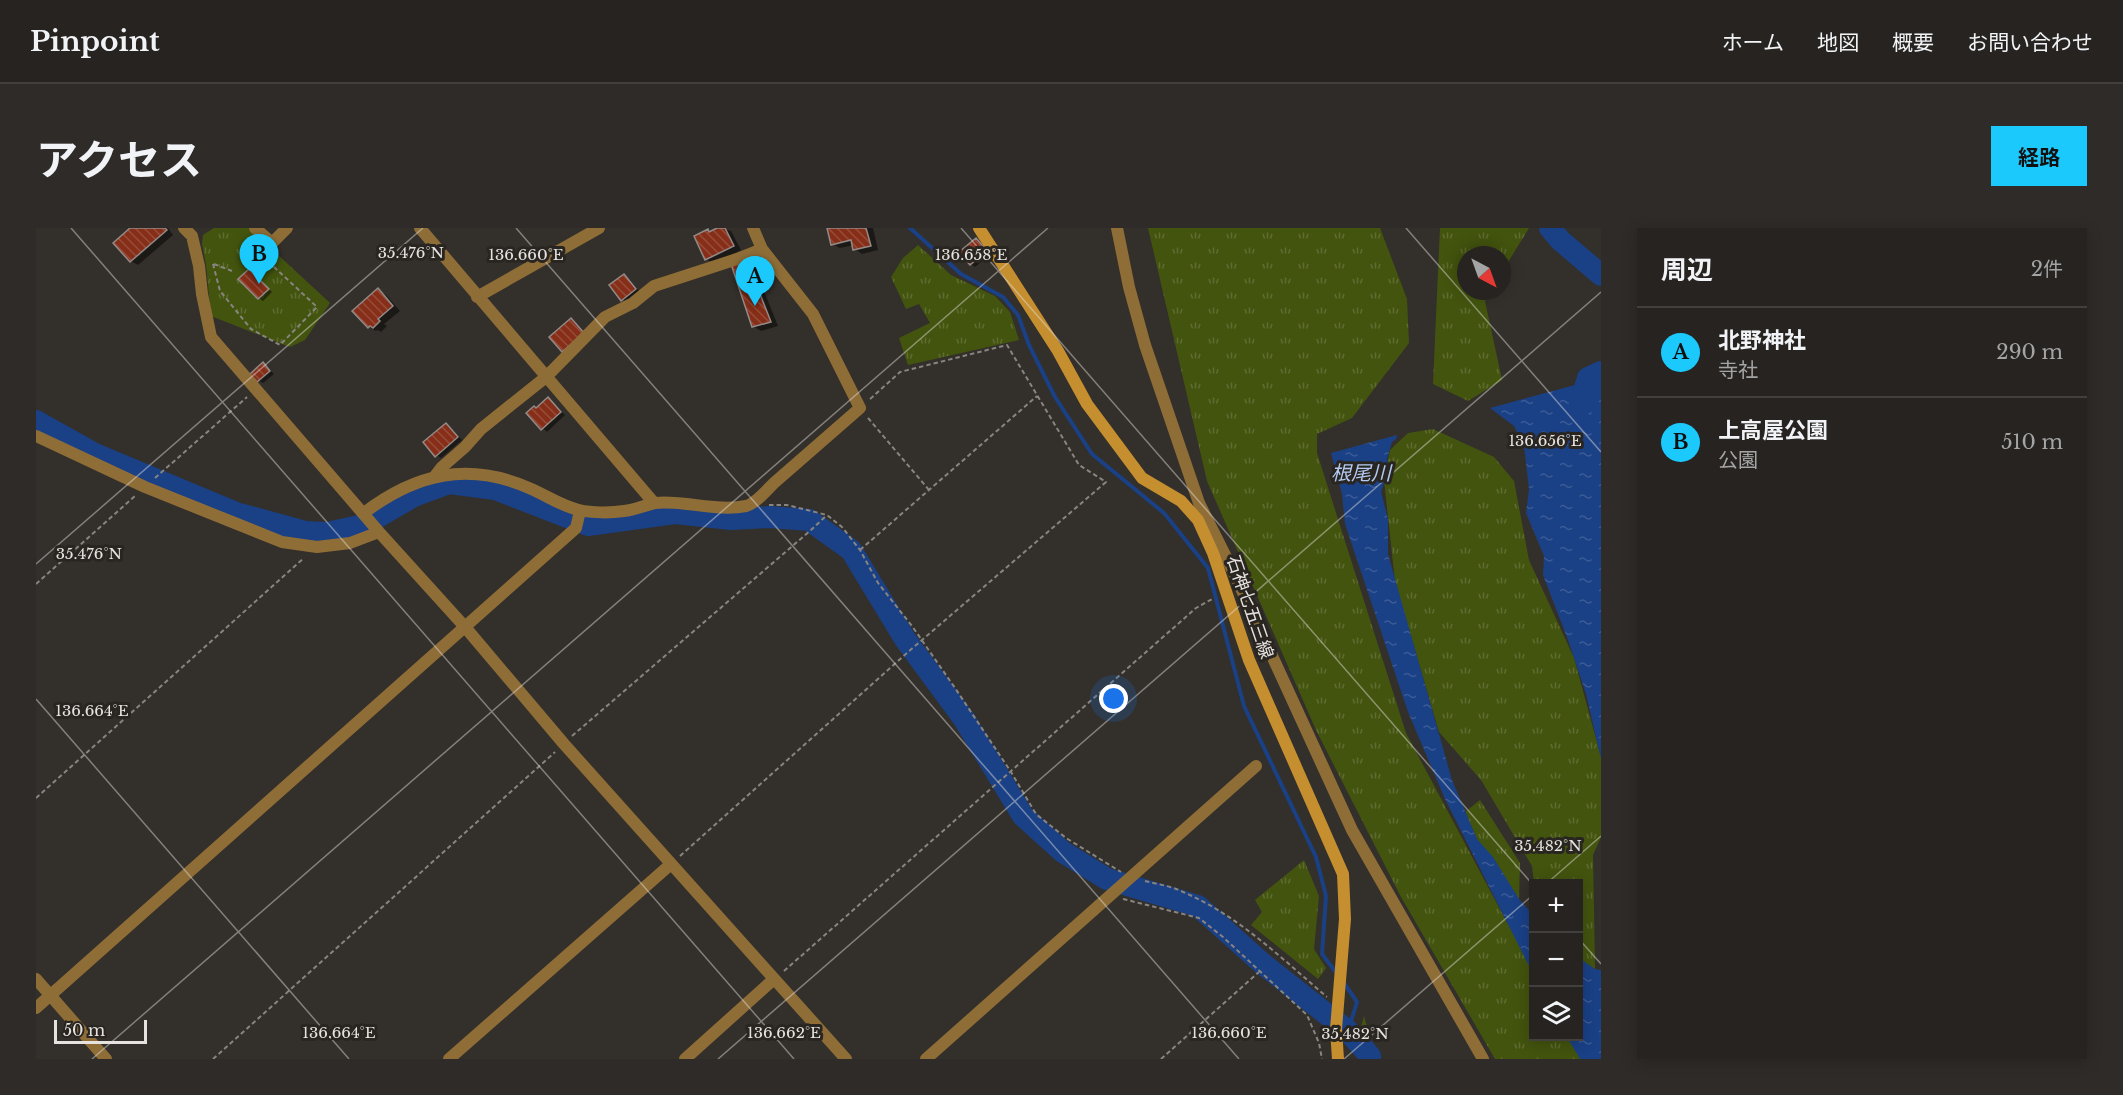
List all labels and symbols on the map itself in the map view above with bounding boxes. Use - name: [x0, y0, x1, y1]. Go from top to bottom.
- pin: B: [240, 235, 278, 284]
- text: 35.476°N: [378, 243, 444, 262]
- text: 136.660°E: [488, 245, 564, 264]
- text: 136.658°E: [935, 245, 1007, 264]
- north arrow: [1457, 246, 1511, 300]
- pin: A: [736, 256, 774, 306]
- text: 136.656°E: [1508, 431, 1582, 450]
- water label: 根尾川: [1331, 461, 1393, 485]
- text: 35.476°N: [56, 544, 122, 563]
- street label: 石神七五三線: [1222, 552, 1278, 662]
- your location: [1099, 684, 1128, 713]
- text: 136.664°E: [55, 701, 129, 720]
- text: 35.482°N: [1514, 836, 1582, 855]
- scale bar: [54, 1017, 147, 1044]
- text: 136.664°E: [302, 1023, 376, 1042]
- text: 136.662°E: [747, 1023, 821, 1042]
- text: 136.660°E: [1191, 1023, 1267, 1042]
- text: 35.482°N: [1321, 1024, 1389, 1043]

